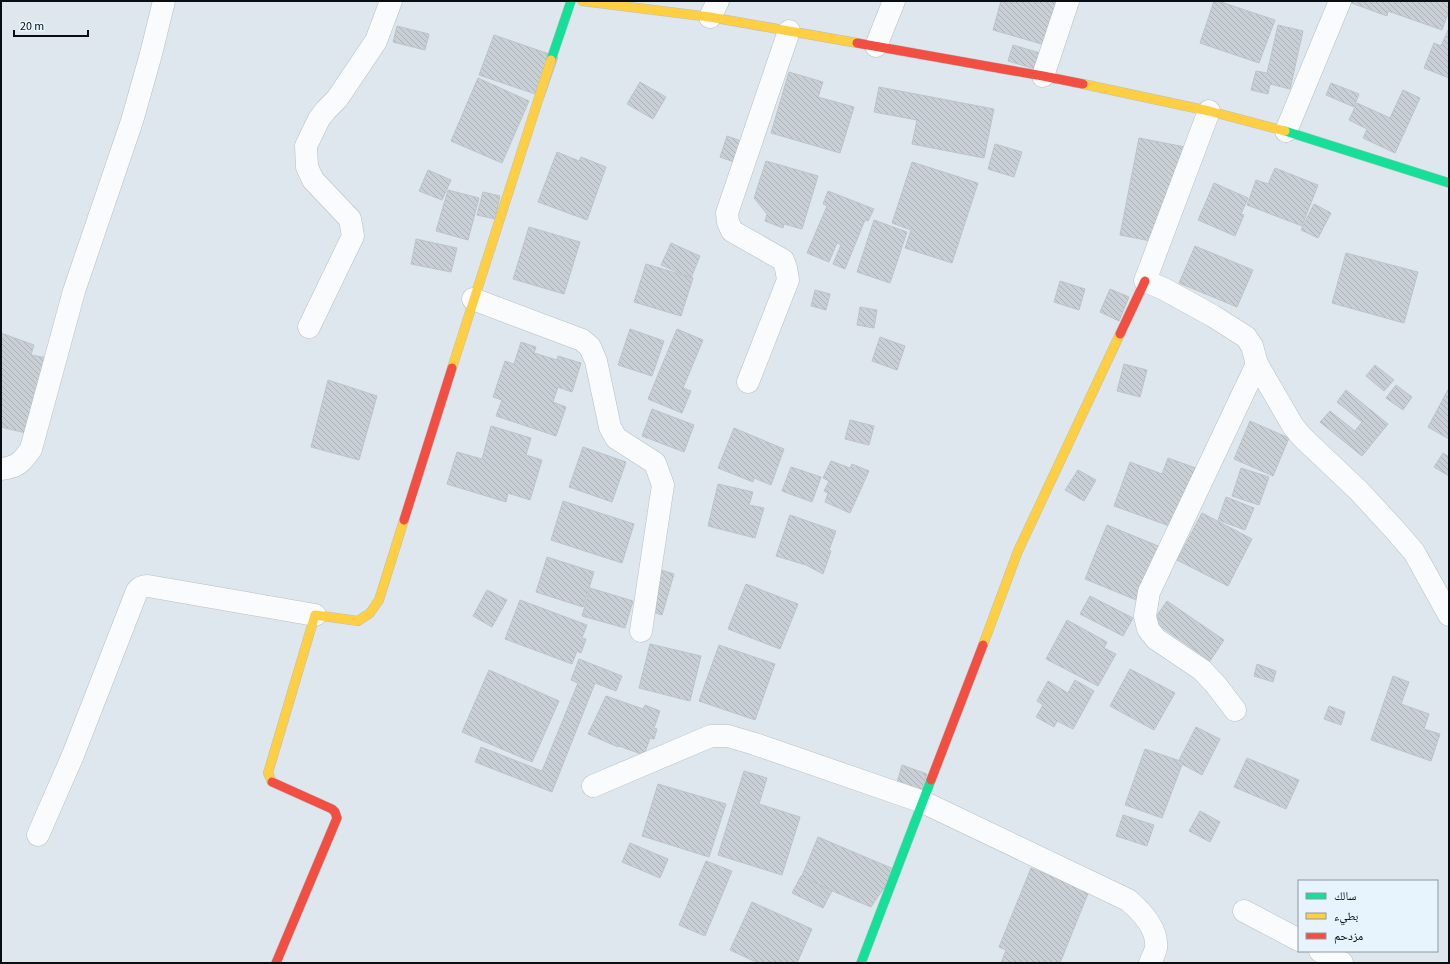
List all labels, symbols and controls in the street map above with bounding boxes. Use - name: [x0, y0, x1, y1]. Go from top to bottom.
- scale bar: [14, 12, 88, 38]
- text: 20 m: [20, 18, 44, 35]
- legend: [1298, 880, 1438, 952]
- text: سالك: [1334, 888, 1356, 905]
- text: بطيء: [1334, 908, 1358, 926]
- text: مزدحم: [1334, 928, 1363, 945]

